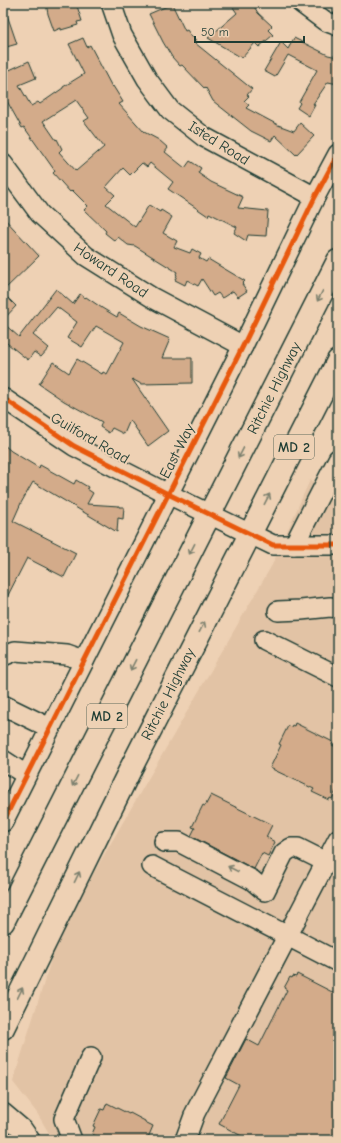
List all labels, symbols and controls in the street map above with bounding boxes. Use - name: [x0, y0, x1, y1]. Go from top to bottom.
- scale bar: [195, 18, 304, 44]
- text: 50 m: [201, 25, 229, 39]
- street label: Isted Road: [185, 117, 253, 169]
- street label: Howard Road: [70, 239, 152, 301]
- one-way arrow: [316, 290, 324, 302]
- street label: Ritchie Highway: [243, 339, 305, 437]
- street label: Guilford Road: [47, 408, 133, 468]
- street label: East Way: [156, 420, 198, 481]
- road number: MD 2: [274, 435, 314, 459]
- one-way arrow: [237, 447, 244, 459]
- one-way arrow: [264, 493, 272, 505]
- one-way arrow: [188, 543, 195, 555]
- one-way arrow: [199, 622, 206, 634]
- street label: Ritchie Highway: [137, 645, 199, 743]
- one-way arrow: [129, 659, 137, 671]
- road number: MD 2: [87, 704, 127, 728]
- one-way arrow: [70, 775, 78, 787]
- one-way arrow: [227, 865, 239, 873]
- one-way arrow: [74, 871, 82, 883]
- one-way arrow: [17, 988, 24, 1000]

